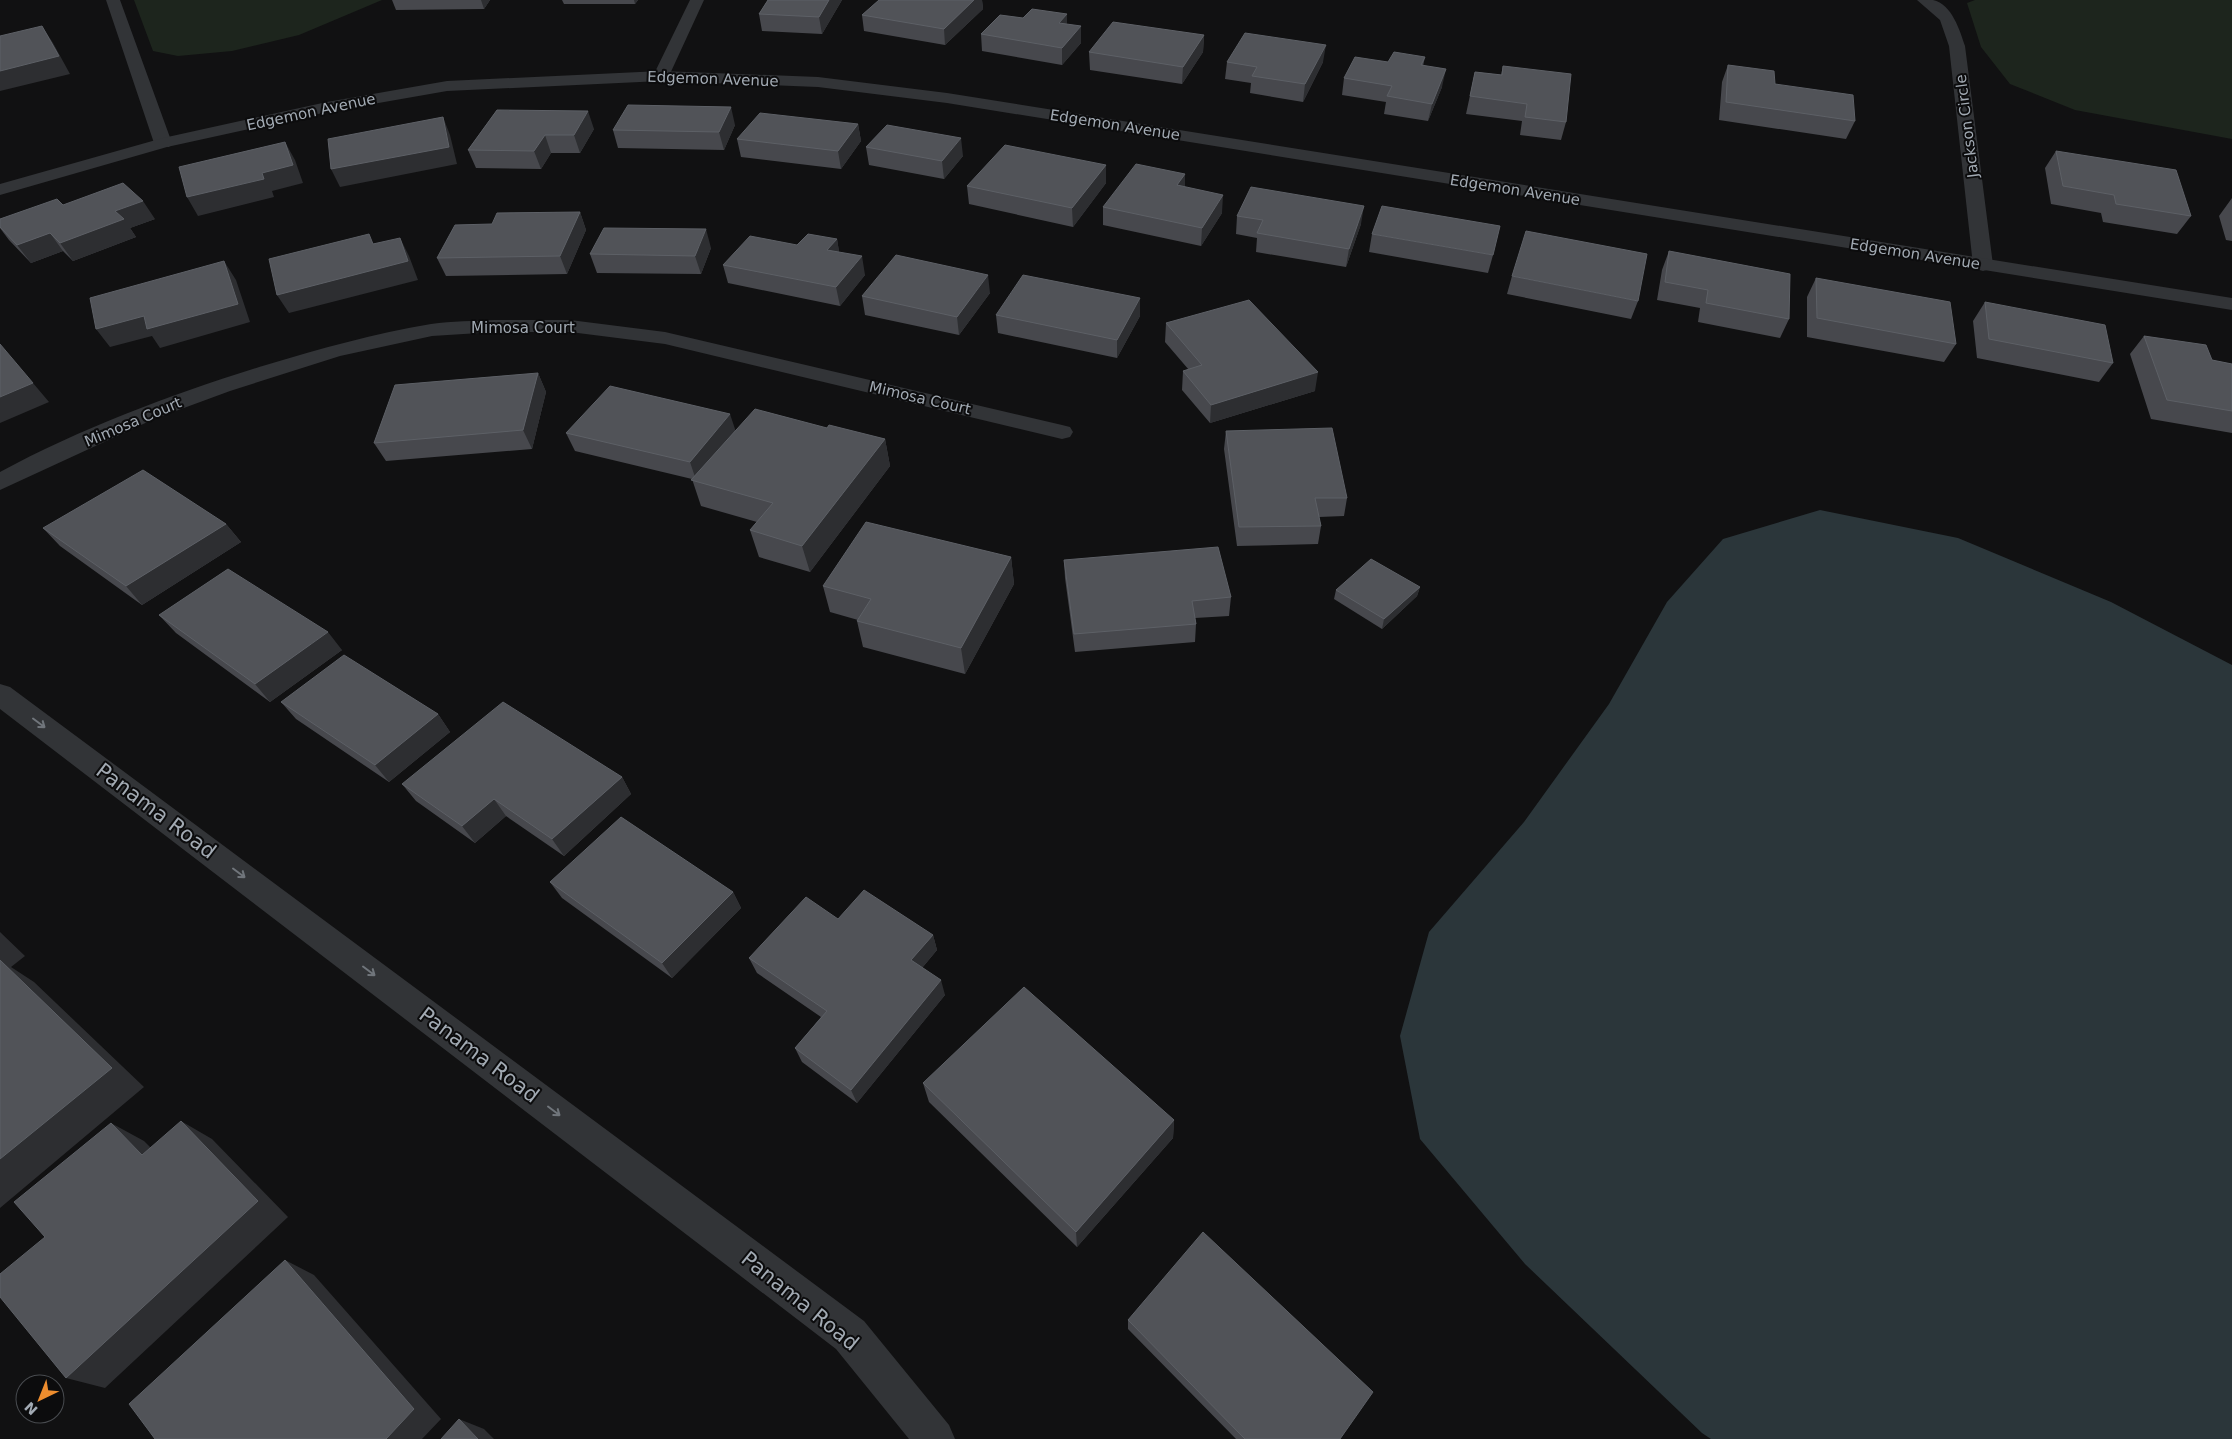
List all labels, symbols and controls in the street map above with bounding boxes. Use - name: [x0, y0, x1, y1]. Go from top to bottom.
- street label: Edgemon Avenue: [647, 68, 779, 90]
- street label: Jackson Circle: [1952, 73, 1982, 180]
- street label: Edgemon Avenue: [245, 90, 377, 134]
- street label: Edgemon Avenue: [1049, 106, 1181, 144]
- street label: Edgemon Avenue: [1449, 171, 1581, 209]
- street label: Edgemon Avenue: [1849, 235, 1981, 273]
- street label: Mimosa Court: [471, 319, 575, 337]
- street label: Mimosa Court: [867, 378, 973, 418]
- street label: Mimosa Court: [82, 393, 184, 451]
- one-way arrow: [32, 718, 46, 728]
- street label: Panama Road: [91, 758, 221, 864]
- one-way arrow: [232, 868, 245, 879]
- one-way arrow: [362, 966, 376, 976]
- street label: Panama Road: [414, 1002, 544, 1108]
- one-way arrow: [547, 1106, 560, 1117]
- street label: Panama Road: [737, 1247, 863, 1355]
- north arrow: [15, 1374, 65, 1424]
- text: N: [21, 1399, 41, 1418]

